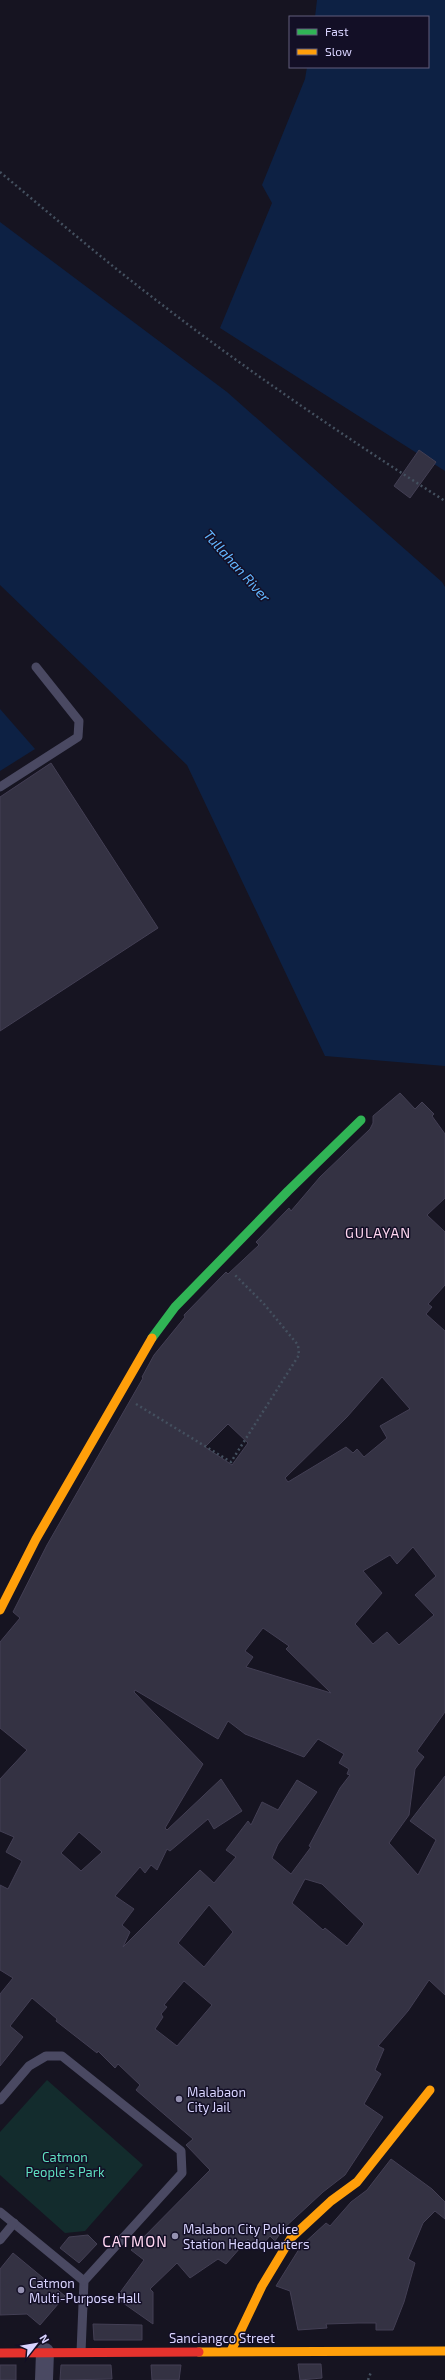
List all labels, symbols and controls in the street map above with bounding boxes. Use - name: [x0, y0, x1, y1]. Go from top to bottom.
- legend: [289, 16, 429, 68]
- text: Fast: [325, 24, 349, 38]
- text: Slow: [325, 44, 352, 58]
- water label: Tullahan River: [201, 526, 274, 606]
- district label: GULAYAN: [345, 1224, 411, 1241]
- place label: Malabaon City Jail: [187, 2084, 246, 2115]
- marker: Malabaon City Jail: [174, 2094, 184, 2104]
- park label: Catmon People's Park: [25, 2149, 105, 2180]
- place label: Malabon City Police Station Headquarters: [183, 2221, 310, 2252]
- marker: Malabon City Police Station Headquarters: [170, 2231, 180, 2241]
- district label: CATMON: [102, 2232, 168, 2250]
- place label: Catmon Multi-Purpose Hall: [29, 2275, 141, 2306]
- marker: Catmon Multi-Purpose Hall: [16, 2285, 26, 2295]
- north arrow: [16, 2324, 56, 2364]
- street label: Sanciangco Street: [169, 2330, 275, 2346]
- text: N: [37, 2332, 53, 2345]

